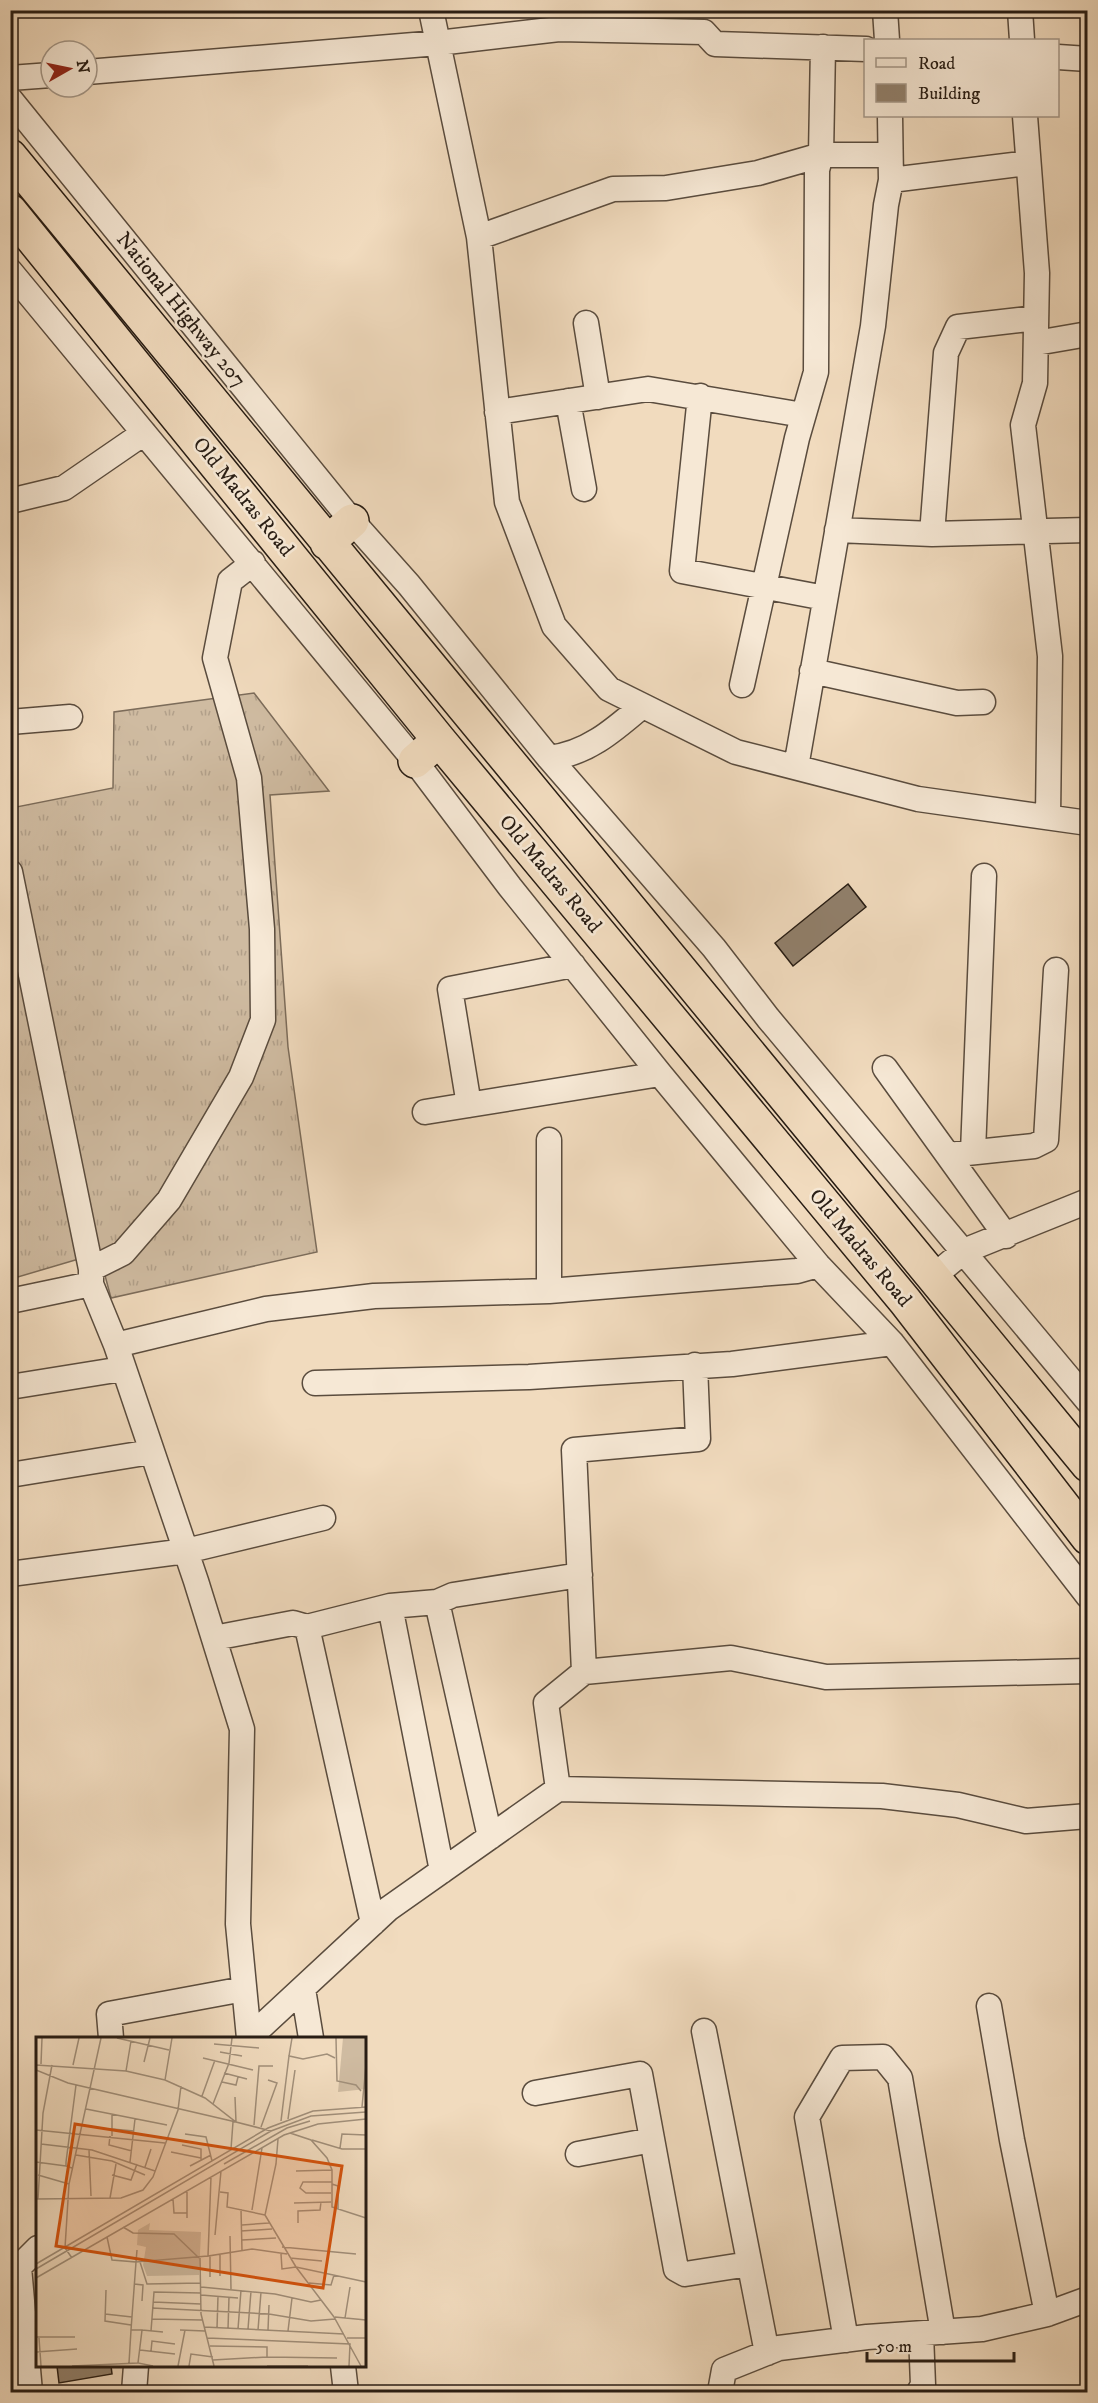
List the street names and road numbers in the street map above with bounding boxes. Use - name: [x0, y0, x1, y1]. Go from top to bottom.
- street label: National Highway 207: [110, 227, 252, 393]
- street label: Old Madras Road: [187, 432, 299, 562]
- street label: Old Madras Road: [493, 810, 607, 939]
- street label: Old Madras Road: [803, 1184, 917, 1313]

